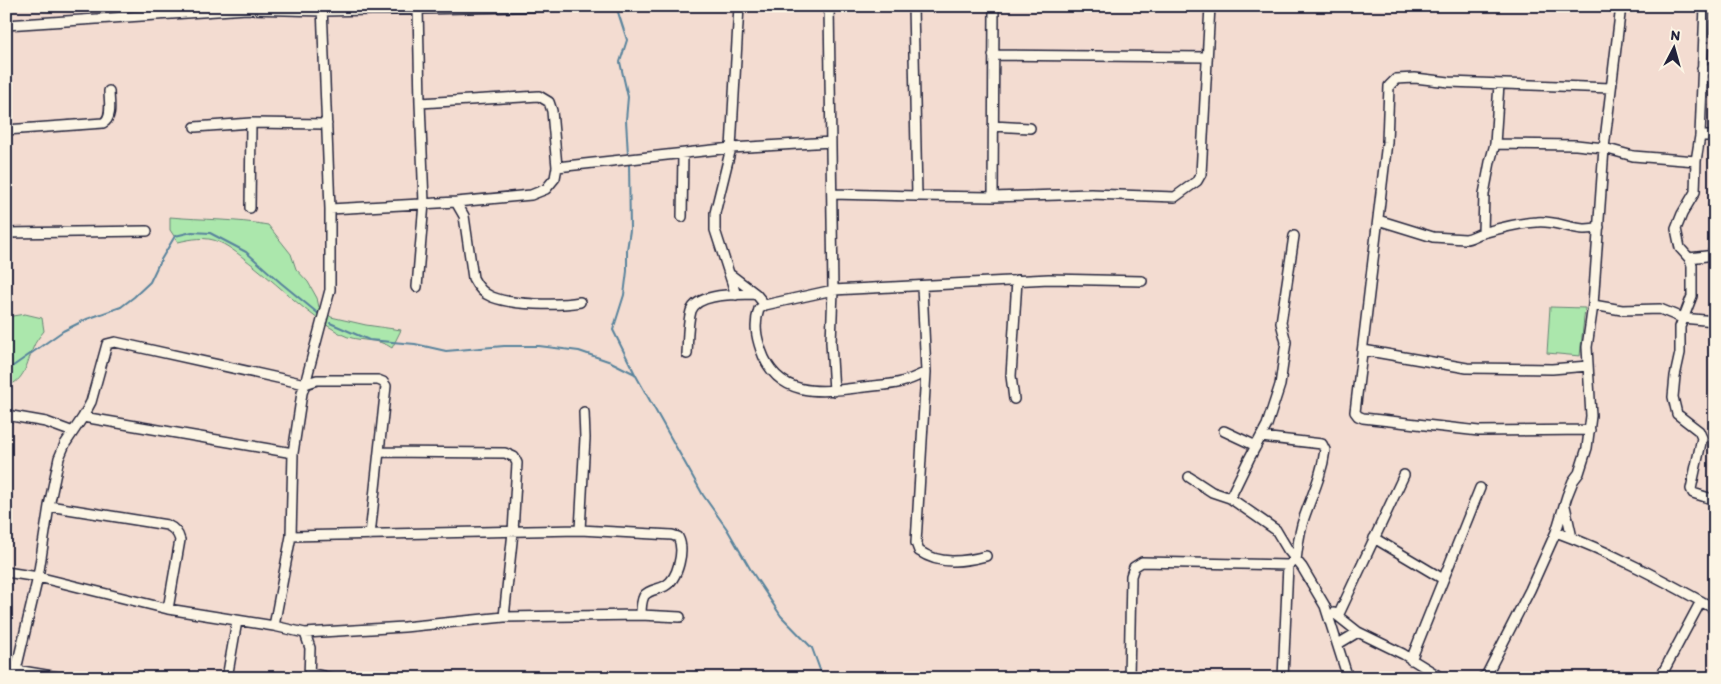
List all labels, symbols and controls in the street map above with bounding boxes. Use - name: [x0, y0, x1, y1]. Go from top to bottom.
- north arrow: [1648, 22, 1698, 72]
- text: N: [1670, 27, 1681, 45]

